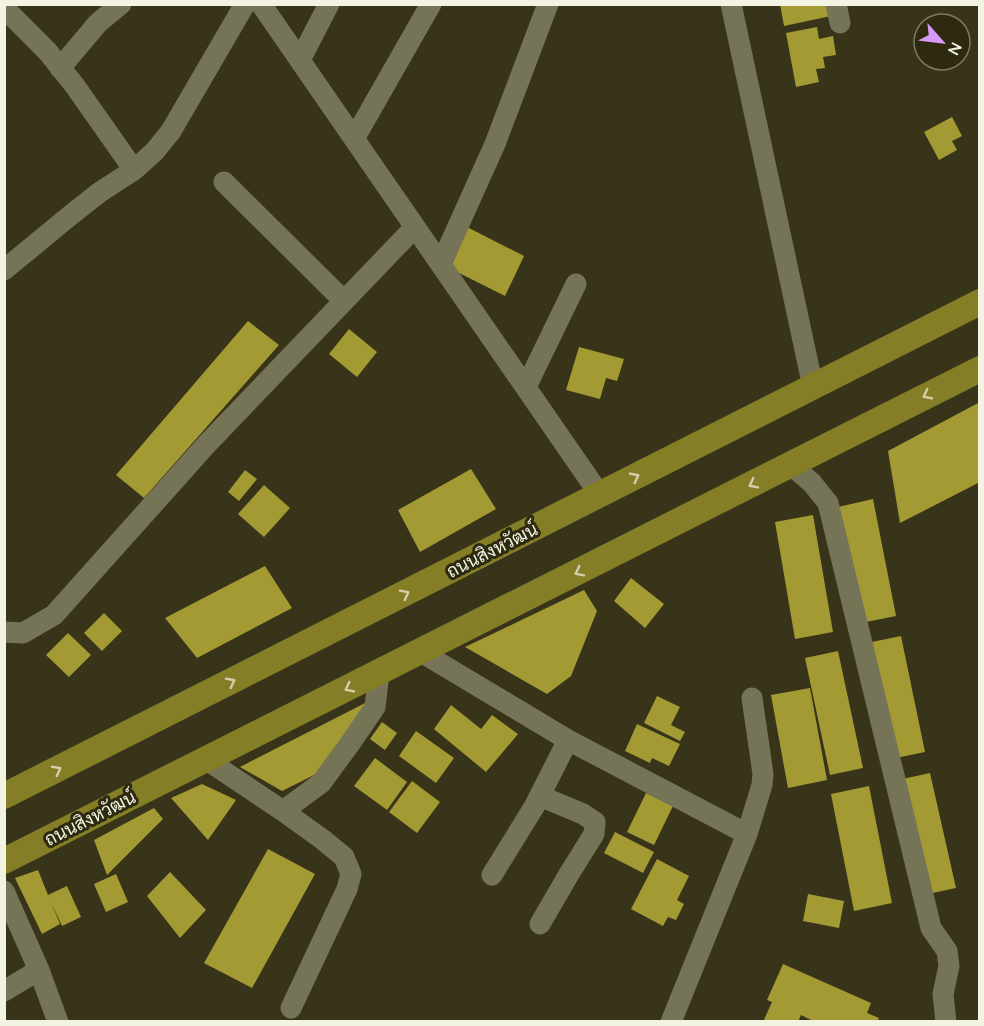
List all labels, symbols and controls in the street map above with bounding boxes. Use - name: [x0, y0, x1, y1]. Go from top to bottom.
- north arrow: [912, 12, 972, 72]
- text: N: [944, 39, 967, 59]
- one-way arrow: [923, 388, 934, 400]
- one-way arrow: [629, 473, 639, 484]
- one-way arrow: [749, 476, 760, 488]
- street label: ถนนสิงหวัฒน์: [442, 516, 541, 583]
- one-way arrow: [575, 564, 586, 576]
- one-way arrow: [399, 590, 409, 601]
- one-way arrow: [225, 678, 235, 689]
- one-way arrow: [345, 681, 355, 692]
- one-way arrow: [50, 765, 61, 777]
- street label: ถนนสิงหวัฒน์: [40, 784, 139, 851]

